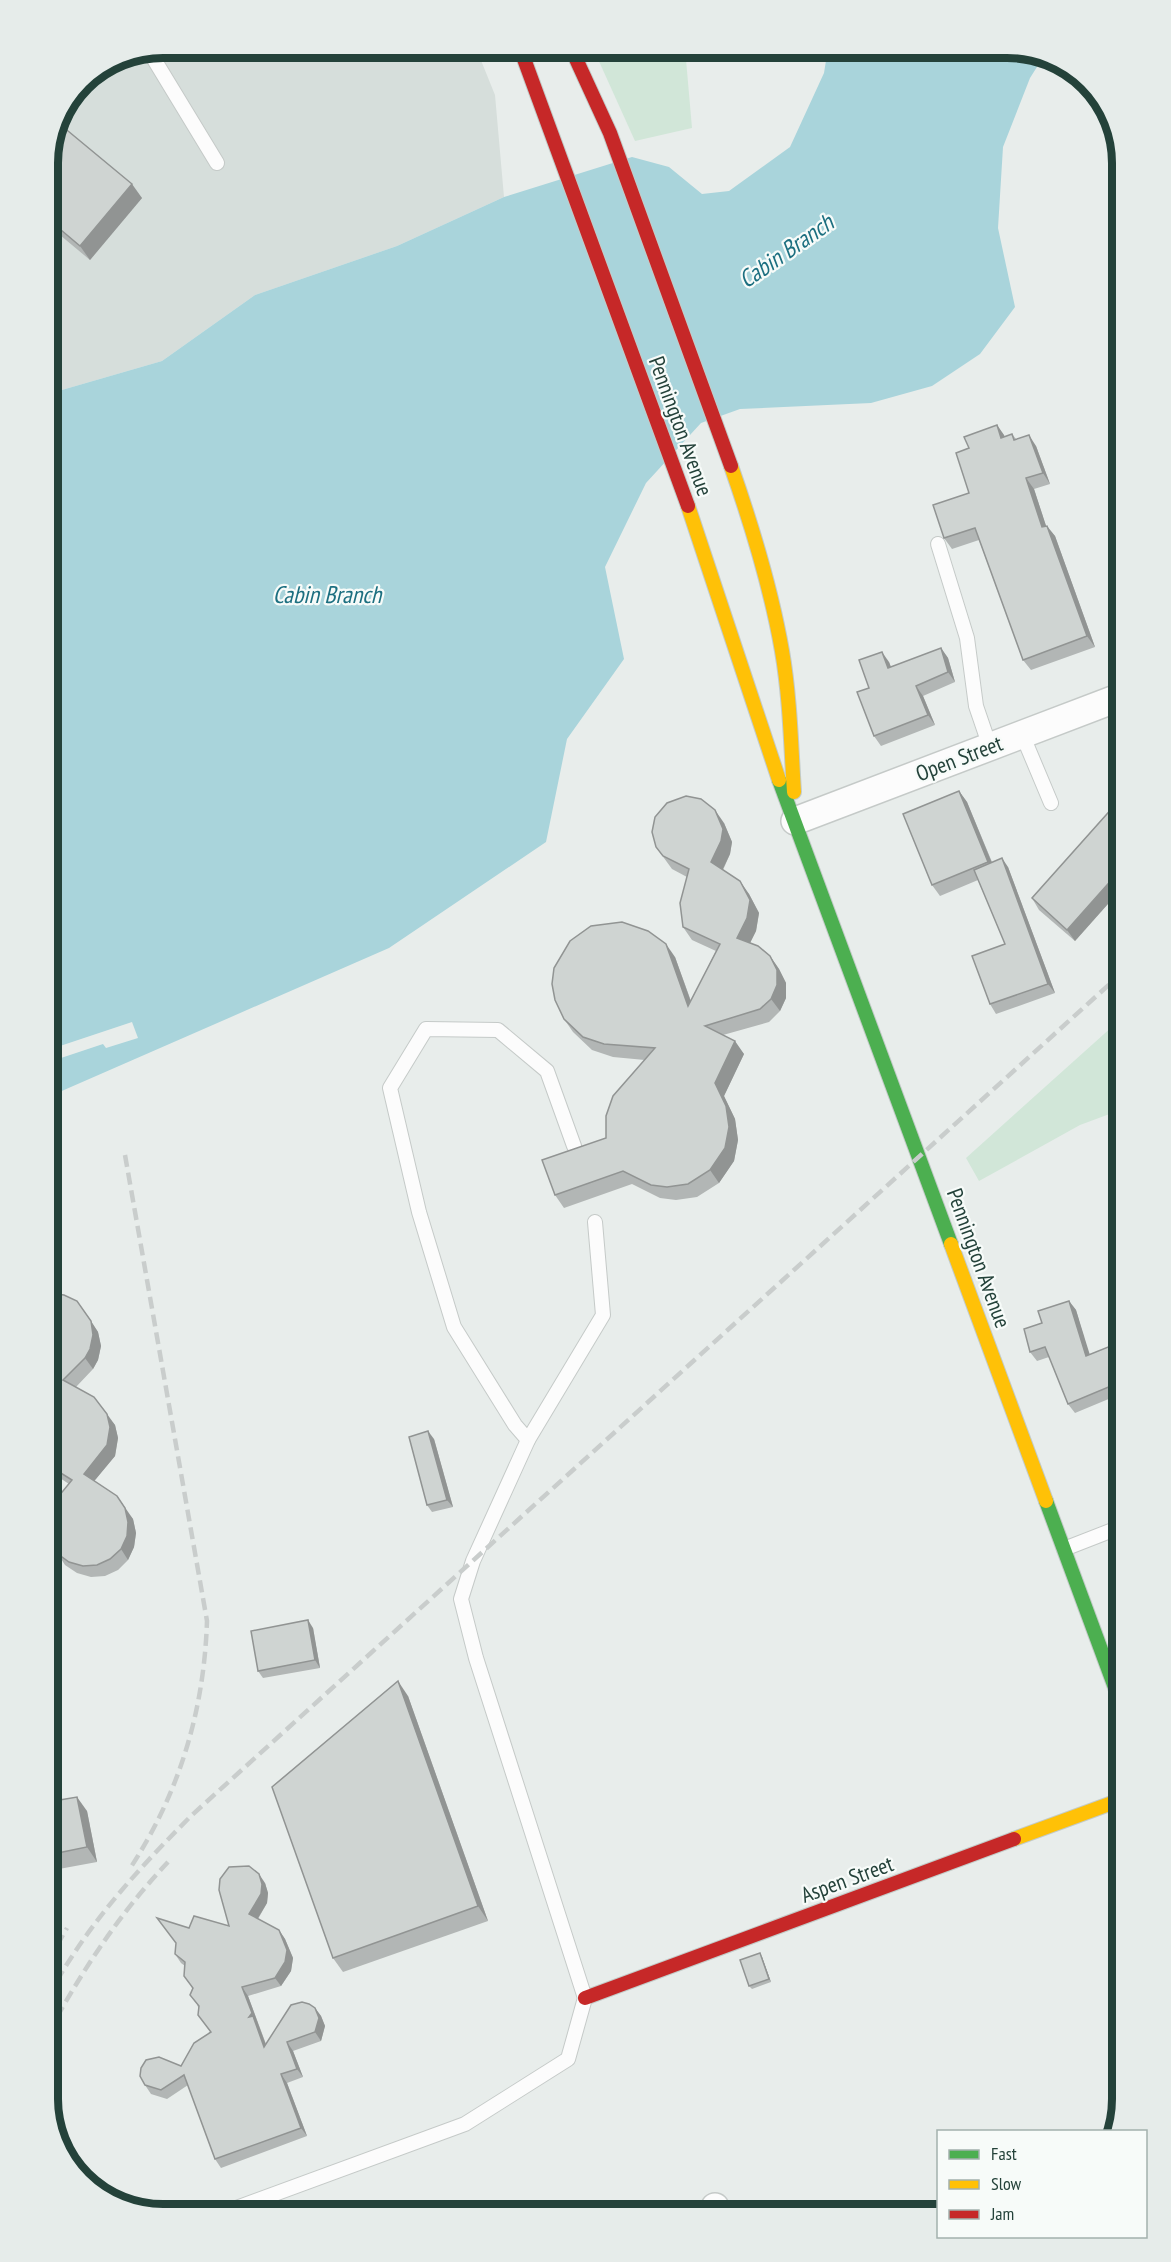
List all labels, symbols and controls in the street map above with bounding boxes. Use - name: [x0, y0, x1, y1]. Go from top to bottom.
- water label: Cabin Branch: [733, 206, 841, 295]
- street label: Pennington Avenue: [643, 352, 719, 500]
- water label: Cabin Branch: [273, 579, 383, 610]
- street label: Open Street: [912, 729, 1006, 787]
- street label: Pennington Avenue: [941, 1184, 1017, 1332]
- street label: Aspen Street: [797, 1849, 897, 1909]
- legend: [937, 2130, 1147, 2238]
- text: Fast: [991, 2142, 1017, 2165]
- text: Slow: [991, 2172, 1022, 2195]
- text: Jam: [990, 2202, 1014, 2225]

